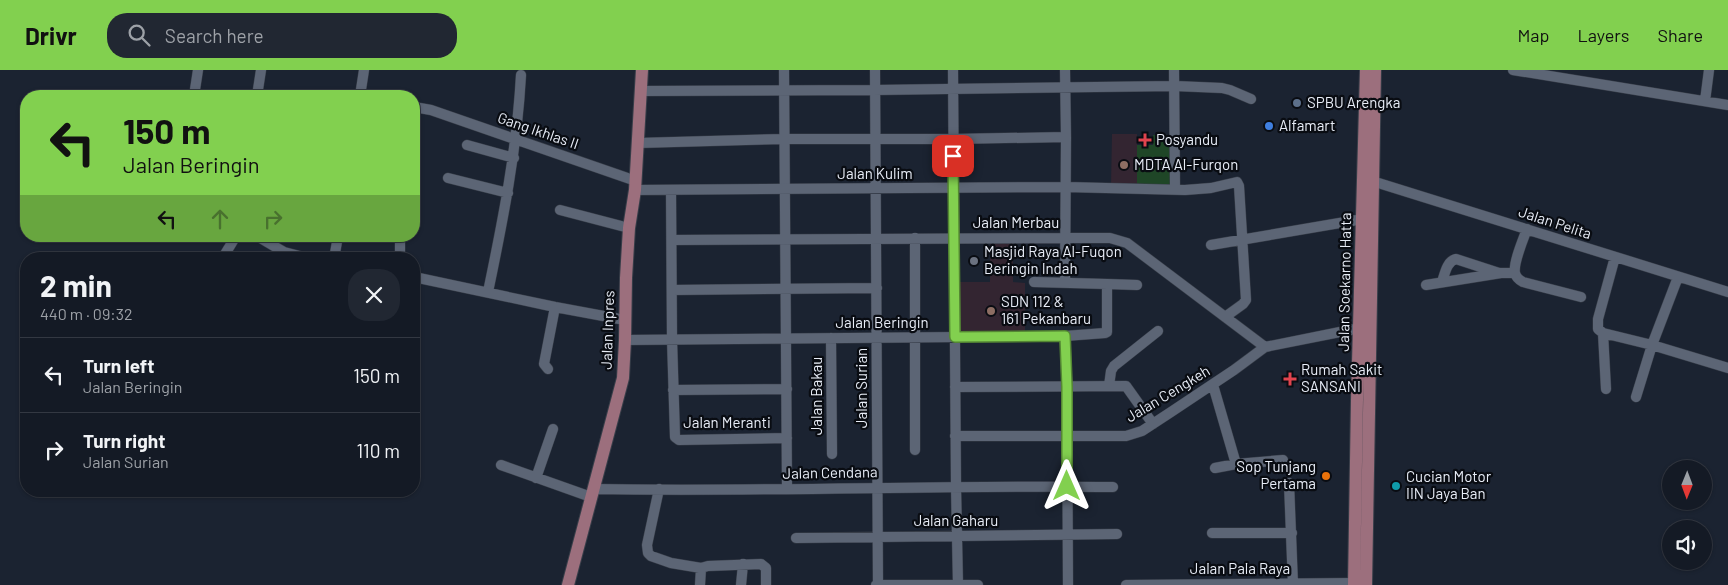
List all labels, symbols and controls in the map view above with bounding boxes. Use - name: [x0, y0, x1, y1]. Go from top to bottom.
- search box: [107, 13, 457, 58]
- text: Drivr: [25, 21, 77, 50]
- icon: search: [125, 21, 153, 49]
- text: Search here: [165, 24, 264, 47]
- text: Map: [1517, 24, 1549, 46]
- text: Layers: [1577, 24, 1630, 46]
- text: Share: [1658, 24, 1703, 46]
- place label: SPBU Arengka: [1307, 93, 1400, 111]
- marker: SPBU Arengka: [1291, 97, 1303, 109]
- street label: Gang Ikhlas II: [495, 108, 581, 152]
- text: 150 m: [123, 109, 210, 151]
- icon: left: [40, 110, 105, 175]
- place label: Alfamart: [1279, 116, 1336, 134]
- marker: Alfamart: [1263, 120, 1275, 132]
- place label: Posyandu: [1156, 130, 1218, 148]
- marker: Posyandu: [1138, 133, 1152, 147]
- pin: [932, 135, 974, 177]
- icon: arrive: [939, 142, 967, 170]
- text: Jalan Beringin: [123, 151, 260, 177]
- place label: MDTA Al-Furqon: [1134, 155, 1238, 173]
- marker: MDTA Al-Furqon: [1118, 159, 1130, 171]
- street label: Jalan Kulim: [837, 164, 913, 182]
- street label: Jalan Pelita: [1517, 202, 1594, 242]
- icon: left: [153, 205, 181, 233]
- icon: ahead: [206, 205, 234, 233]
- icon: right: [259, 205, 287, 233]
- street label: Jalan Soekarno Hatta: [1334, 212, 1354, 352]
- street label: Jalan Merbau: [973, 213, 1059, 231]
- place label: Masjid Raya Al-Fuqon Beringin Indah: [984, 242, 1122, 277]
- marker: Masjid Raya Al-Fuqon Beringin Indah: [968, 255, 980, 267]
- text: 2 min: [40, 267, 112, 303]
- button: close: [348, 269, 400, 321]
- street label: Jalan Inpres: [597, 290, 617, 370]
- place label: SDN 112 & 161 Pekanbaru: [1001, 292, 1091, 327]
- text: 440 m · 09:32: [40, 304, 132, 323]
- marker: SDN 112 & 161 Pekanbaru: [985, 305, 997, 317]
- street label: Jalan Beringin: [835, 313, 929, 331]
- street label: Jalan Surian: [852, 348, 870, 428]
- text: Turn left: [83, 354, 154, 377]
- street label: Jalan Bakau: [807, 357, 825, 435]
- place label: Rumah Sakit SANSANI: [1301, 360, 1383, 395]
- icon: left: [40, 361, 68, 389]
- street label: Jalan Cengkeh: [1122, 361, 1213, 425]
- text: 150 m: [353, 364, 400, 387]
- marker: Rumah Sakit SANSANI: [1283, 372, 1297, 386]
- text: Jalan Beringin: [83, 377, 182, 396]
- street label: Jalan Meranti: [683, 413, 771, 431]
- text: Turn right: [83, 429, 165, 452]
- icon: right: [40, 436, 68, 464]
- text: 110 m: [356, 439, 400, 462]
- text: Jalan Surian: [83, 452, 169, 471]
- place label: Sop Tunjang Pertama: [1236, 457, 1316, 492]
- position arrow: [1040, 459, 1092, 511]
- north arrow: [1662, 460, 1712, 510]
- map controls: [1662, 460, 1712, 570]
- street label: Jalan Cendana: [782, 462, 878, 482]
- place label: Cucian Motor IIN Jaya Ban: [1406, 467, 1492, 502]
- marker: Sop Tunjang Pertama: [1320, 470, 1332, 482]
- marker: Cucian Motor IIN Jaya Ban: [1390, 480, 1402, 492]
- street label: Jalan Gaharu: [914, 511, 998, 529]
- button: sound: [1662, 520, 1712, 570]
- street label: Jalan Pala Raya: [1190, 559, 1290, 577]

